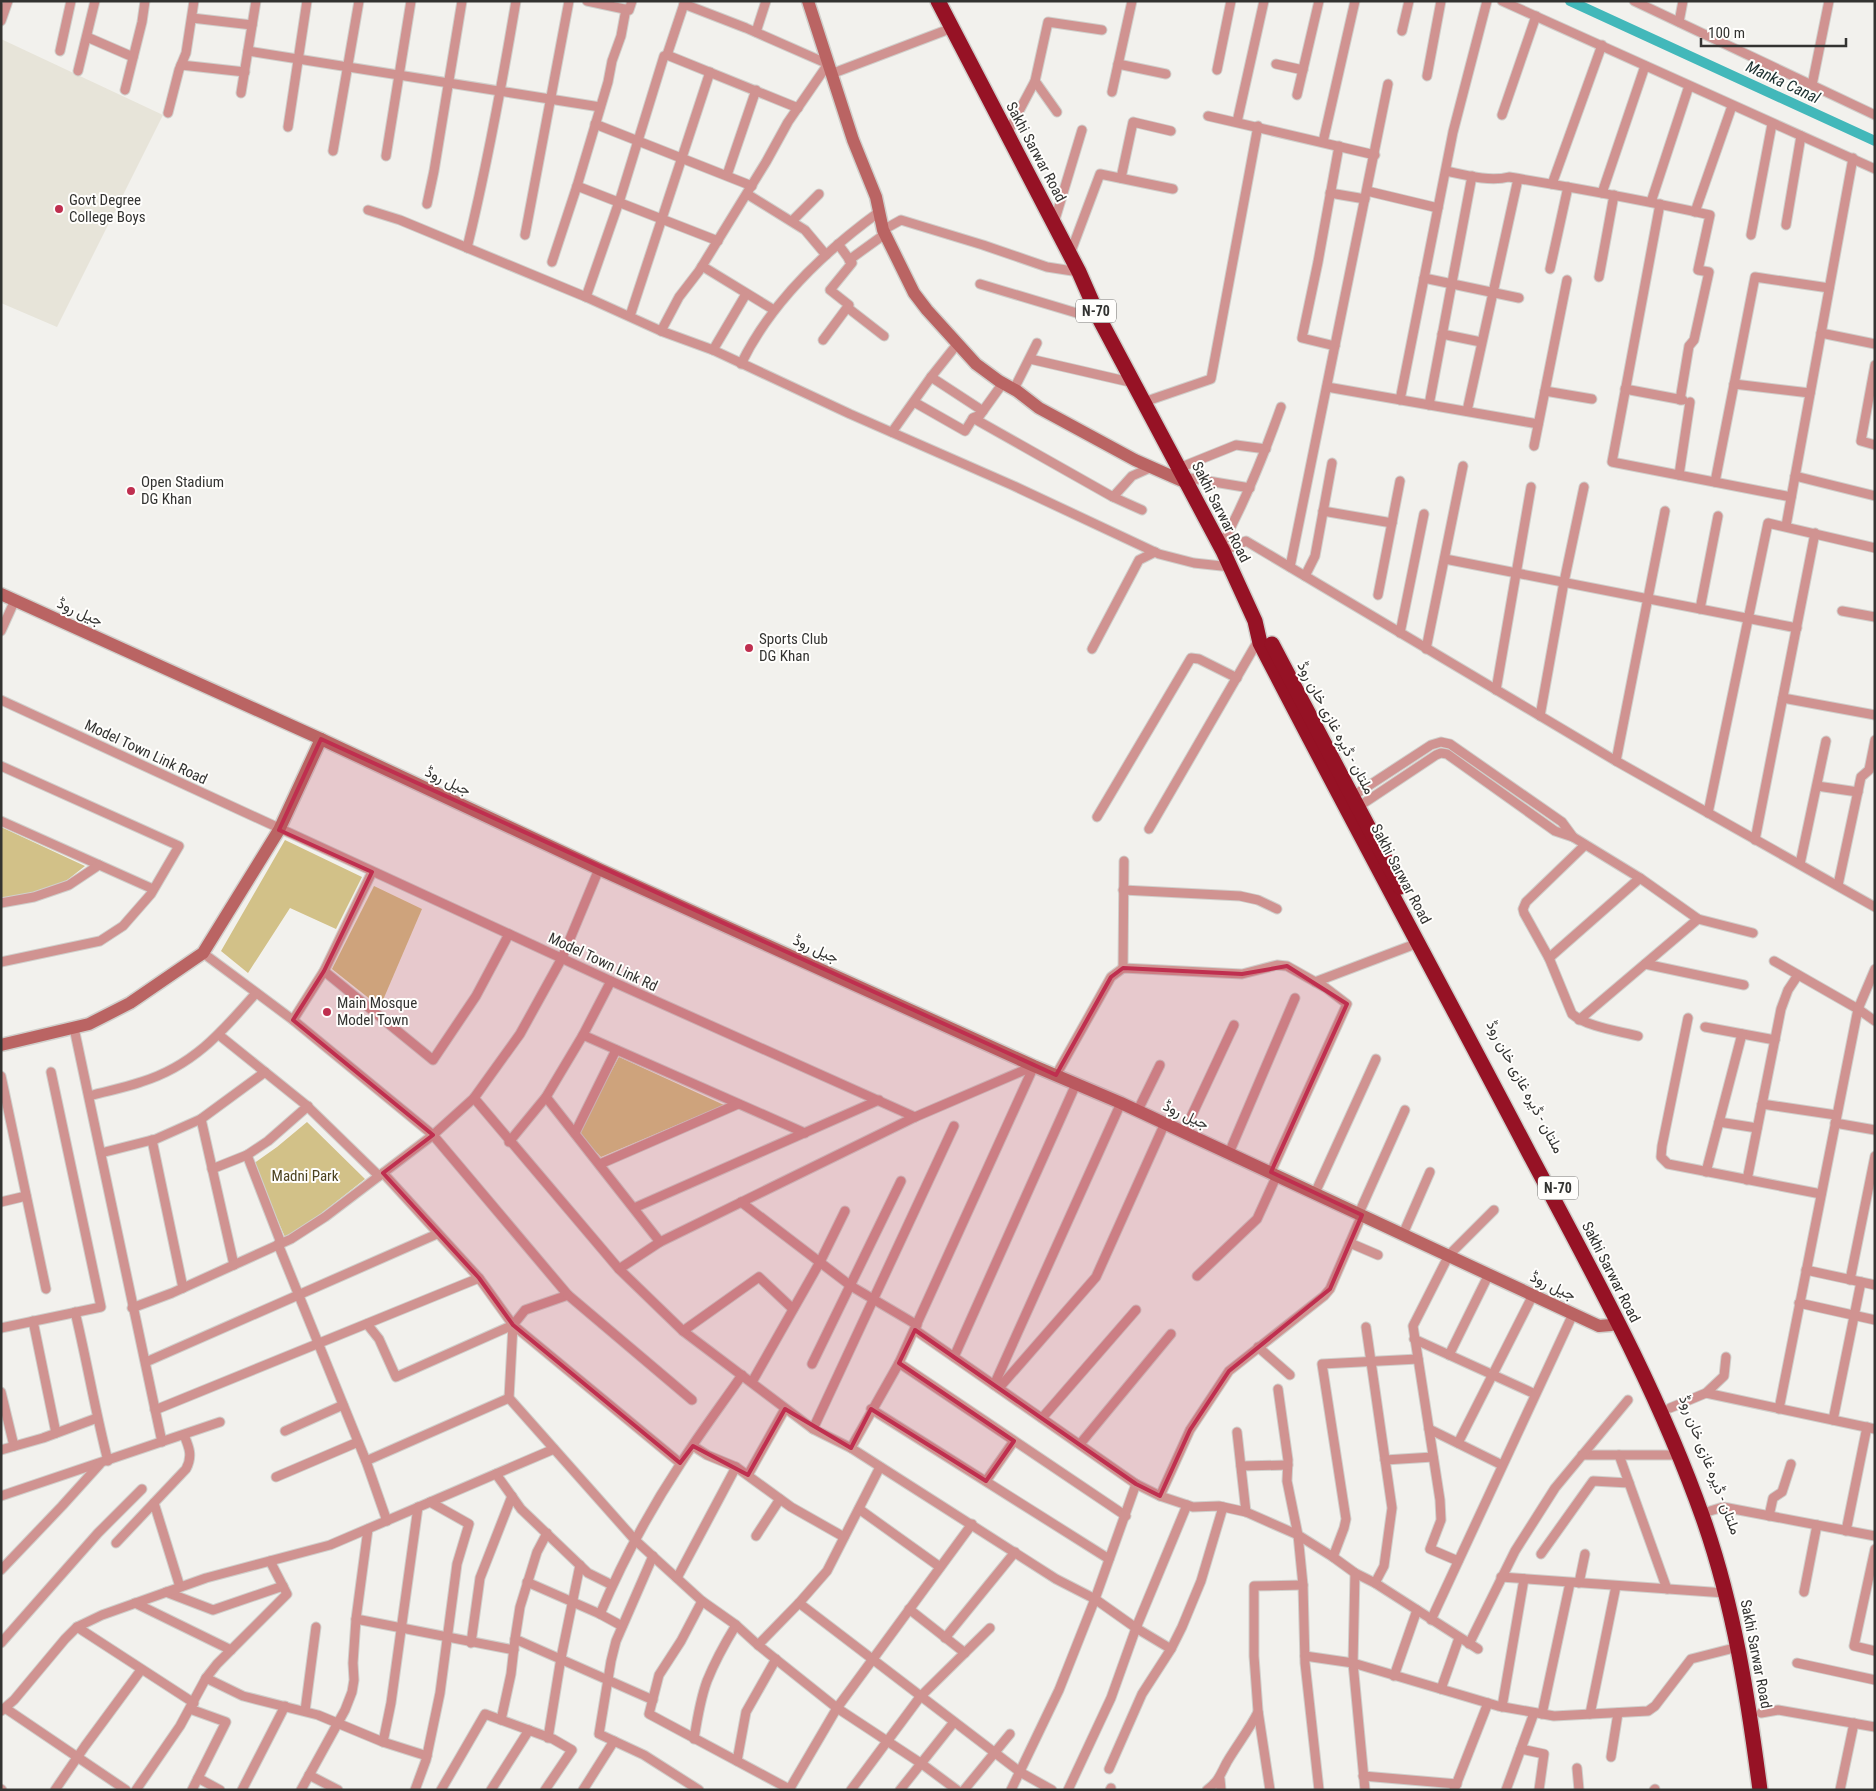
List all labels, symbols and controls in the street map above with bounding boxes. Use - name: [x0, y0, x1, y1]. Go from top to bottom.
- scale bar: [1701, 15, 1846, 47]
- text: 100 m: [1708, 24, 1745, 42]
- water label: Manka Canal: [1743, 57, 1823, 108]
- street label: Sakhi Sarwar Road: [1002, 99, 1070, 205]
- place label: Govt Degree College Boys: [69, 191, 146, 226]
- marker: Govt Degree College Boys: [53, 203, 65, 215]
- road number: N-70: [1076, 300, 1116, 322]
- street label: Sakhi Sarwar Road: [1188, 459, 1254, 565]
- place label: Open Stadium DG Khan: [141, 473, 224, 508]
- marker: Open Stadium DG Khan: [125, 485, 137, 497]
- street label: جیل روڈ: [54, 594, 106, 630]
- place label: Sports Club DG Khan: [759, 630, 828, 665]
- marker: Sports Club DG Khan: [743, 642, 755, 654]
- street label: ملتان - ڈیرہ غازی خان روڈ: [1292, 659, 1379, 798]
- street label: Model Town Link Road: [82, 716, 210, 788]
- street label: جیل روڈ: [422, 763, 474, 799]
- street label: Sakhi Sarwar Road: [1367, 821, 1435, 927]
- street label: Model Town Link Rd: [546, 929, 660, 995]
- street label: جیل روڈ: [790, 931, 842, 967]
- place label: Main Mosque Model Town: [337, 994, 417, 1029]
- marker: Main Mosque Model Town: [321, 1006, 333, 1018]
- street label: ملتان - ڈیرہ غازی خان روڈ: [1481, 1018, 1568, 1157]
- street label: جیل روڈ: [1160, 1097, 1212, 1133]
- park label: Madni Park: [272, 1167, 339, 1185]
- road number: N-70: [1538, 1176, 1578, 1200]
- street label: Sakhi Sarwar Road: [1578, 1219, 1644, 1325]
- street label: جیل روڈ: [1527, 1268, 1579, 1304]
- street label: ملتان - ڈیرہ غازی خان روڈ: [1674, 1393, 1745, 1538]
- street label: Sakhi Sarwar Road: [1737, 1598, 1775, 1710]

